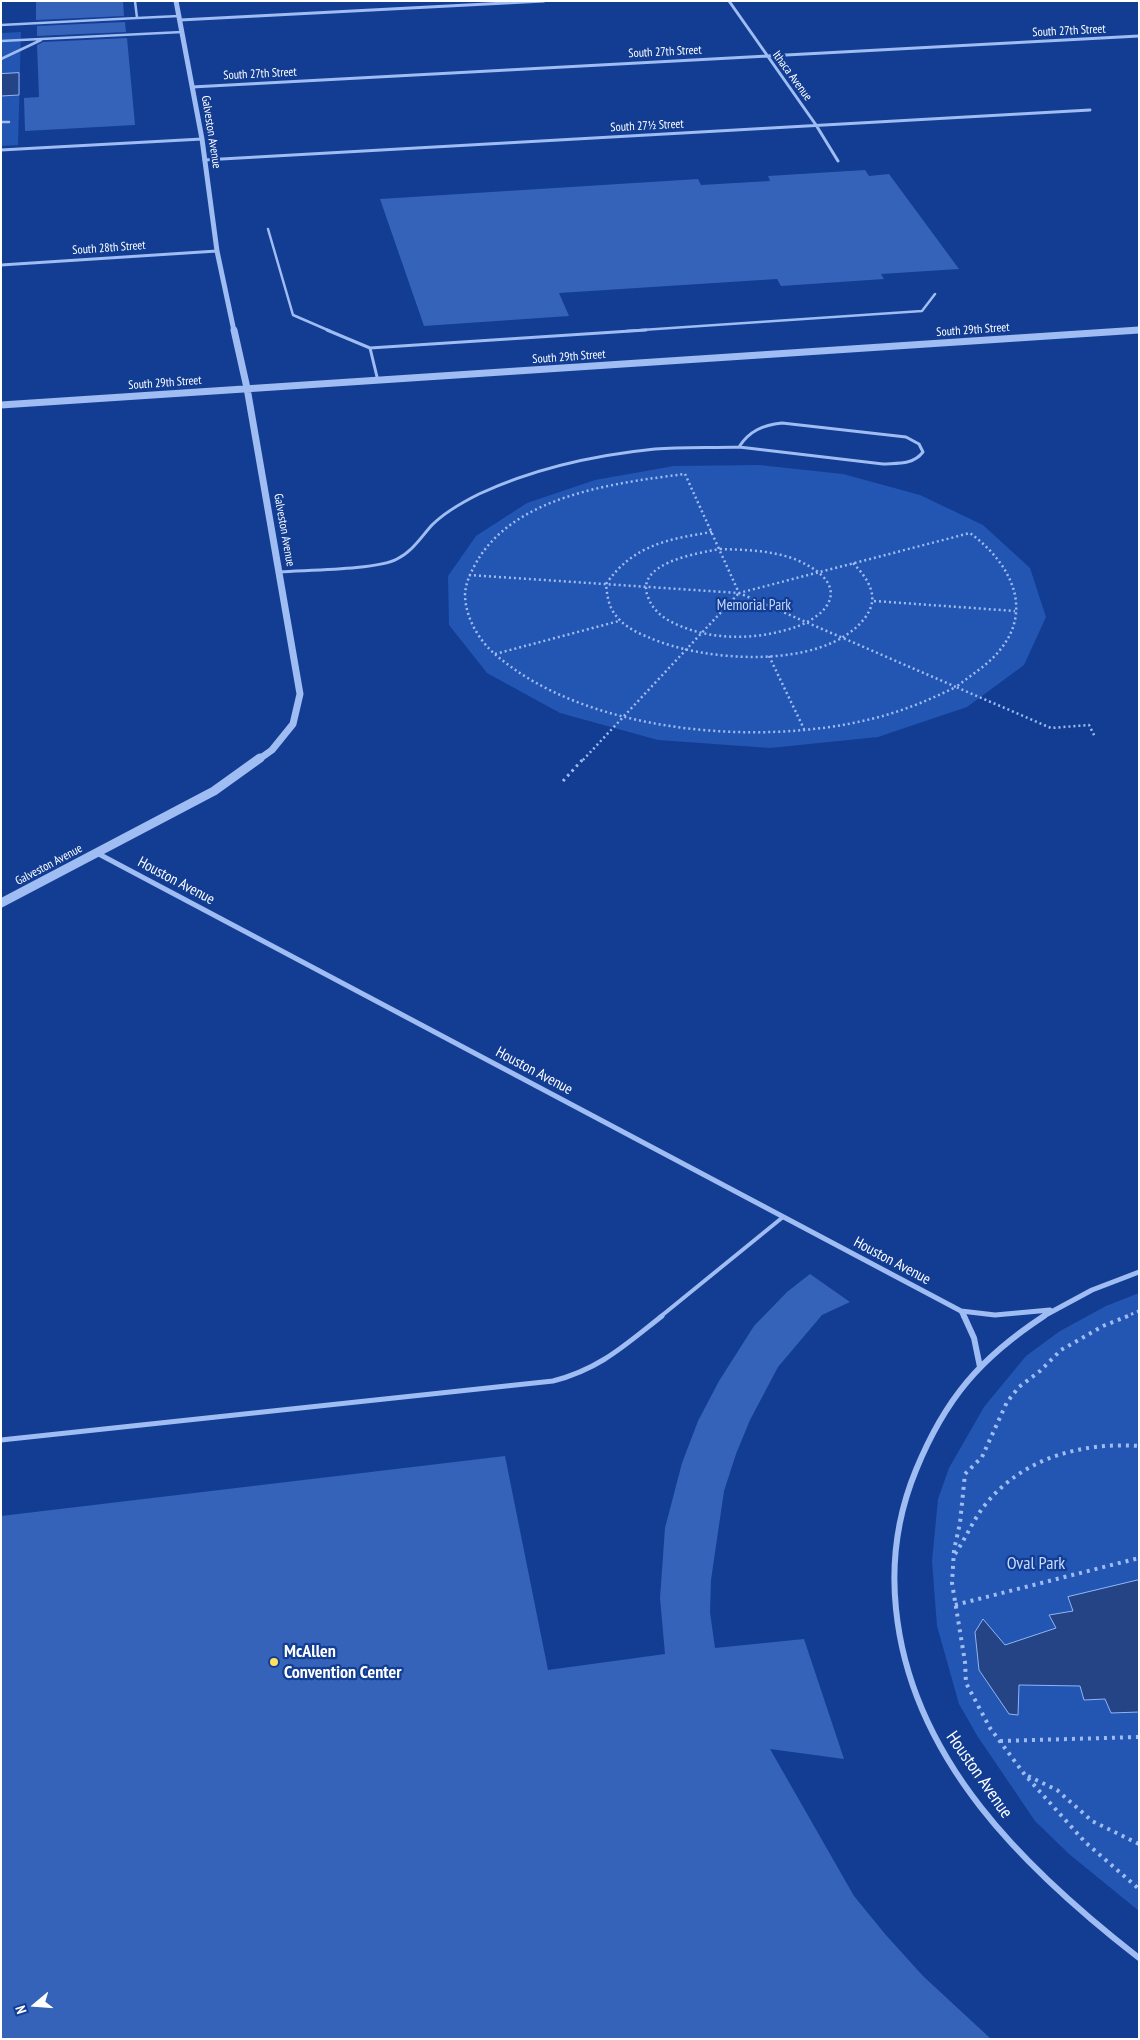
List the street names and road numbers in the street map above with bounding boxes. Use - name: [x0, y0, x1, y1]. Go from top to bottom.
- street label: South 27th Street: [1032, 22, 1106, 40]
- street label: South 27th Street: [628, 43, 702, 61]
- street label: Ithaca Avenue: [769, 48, 815, 104]
- street label: South 27th Street: [223, 65, 297, 83]
- street label: Galveston Avenue: [198, 94, 224, 170]
- street label: South 27½ Street: [610, 117, 684, 135]
- street label: South 28th Street: [72, 238, 146, 258]
- street label: South 29th Street: [936, 320, 1010, 340]
- street label: South 29th Street: [532, 347, 606, 367]
- street label: South 29th Street: [128, 373, 202, 393]
- street label: Galveston Avenue: [271, 492, 297, 568]
- street label: Galveston Avenue: [13, 841, 85, 889]
- street label: Houston Avenue: [135, 853, 217, 909]
- street label: Houston Avenue: [493, 1043, 575, 1099]
- street label: Houston Avenue: [851, 1233, 933, 1289]
- street label: Houston Avenue: [941, 1727, 1017, 1823]

